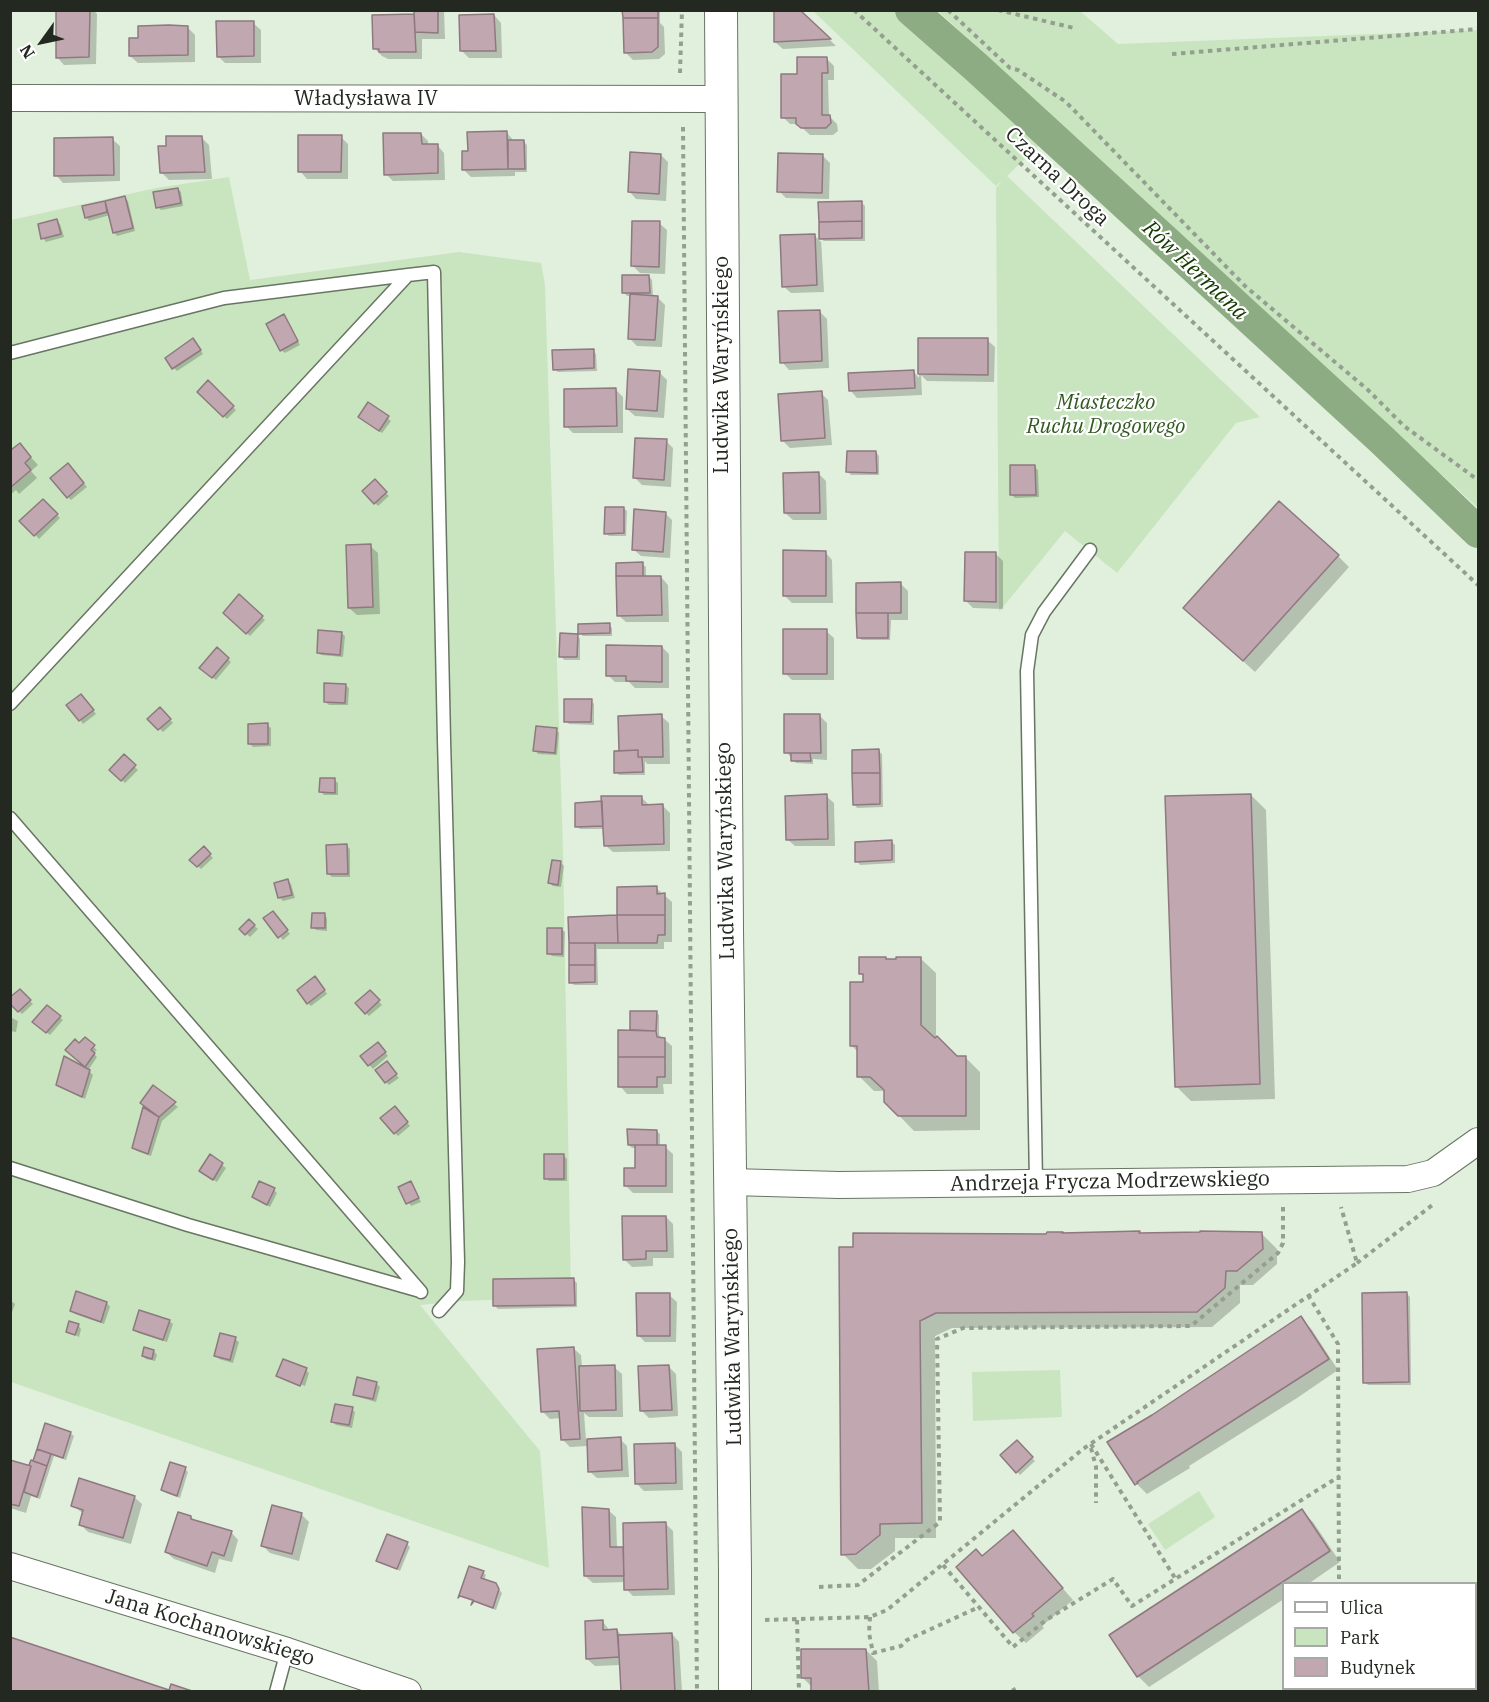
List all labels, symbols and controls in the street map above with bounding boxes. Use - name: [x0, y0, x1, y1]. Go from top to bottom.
- north arrow: [12, 12, 72, 72]
- text: N: [15, 41, 39, 63]
- street label: Władysława IV: [294, 86, 438, 112]
- street label: Czarna Droga: [1000, 122, 1114, 232]
- water label: Rów Hermana: [1137, 216, 1253, 326]
- street label: Ludwika Waryńskiego: [709, 256, 735, 474]
- park label: Miasteczko Ruchu Drogowego: [1027, 390, 1185, 440]
- street label: Ludwika Waryńskiego: [711, 742, 741, 960]
- street label: Andrzeja Frycza Modrzewskiego: [950, 1167, 1270, 1197]
- street label: Ludwika Waryńskiego: [718, 1228, 748, 1446]
- legend: [1282, 1582, 1477, 1690]
- street label: Jana Kochanowskiego: [102, 1584, 318, 1672]
- text: Ulica: [1340, 1596, 1383, 1619]
- text: Park: [1340, 1626, 1379, 1649]
- text: Budynek: [1340, 1656, 1415, 1679]

